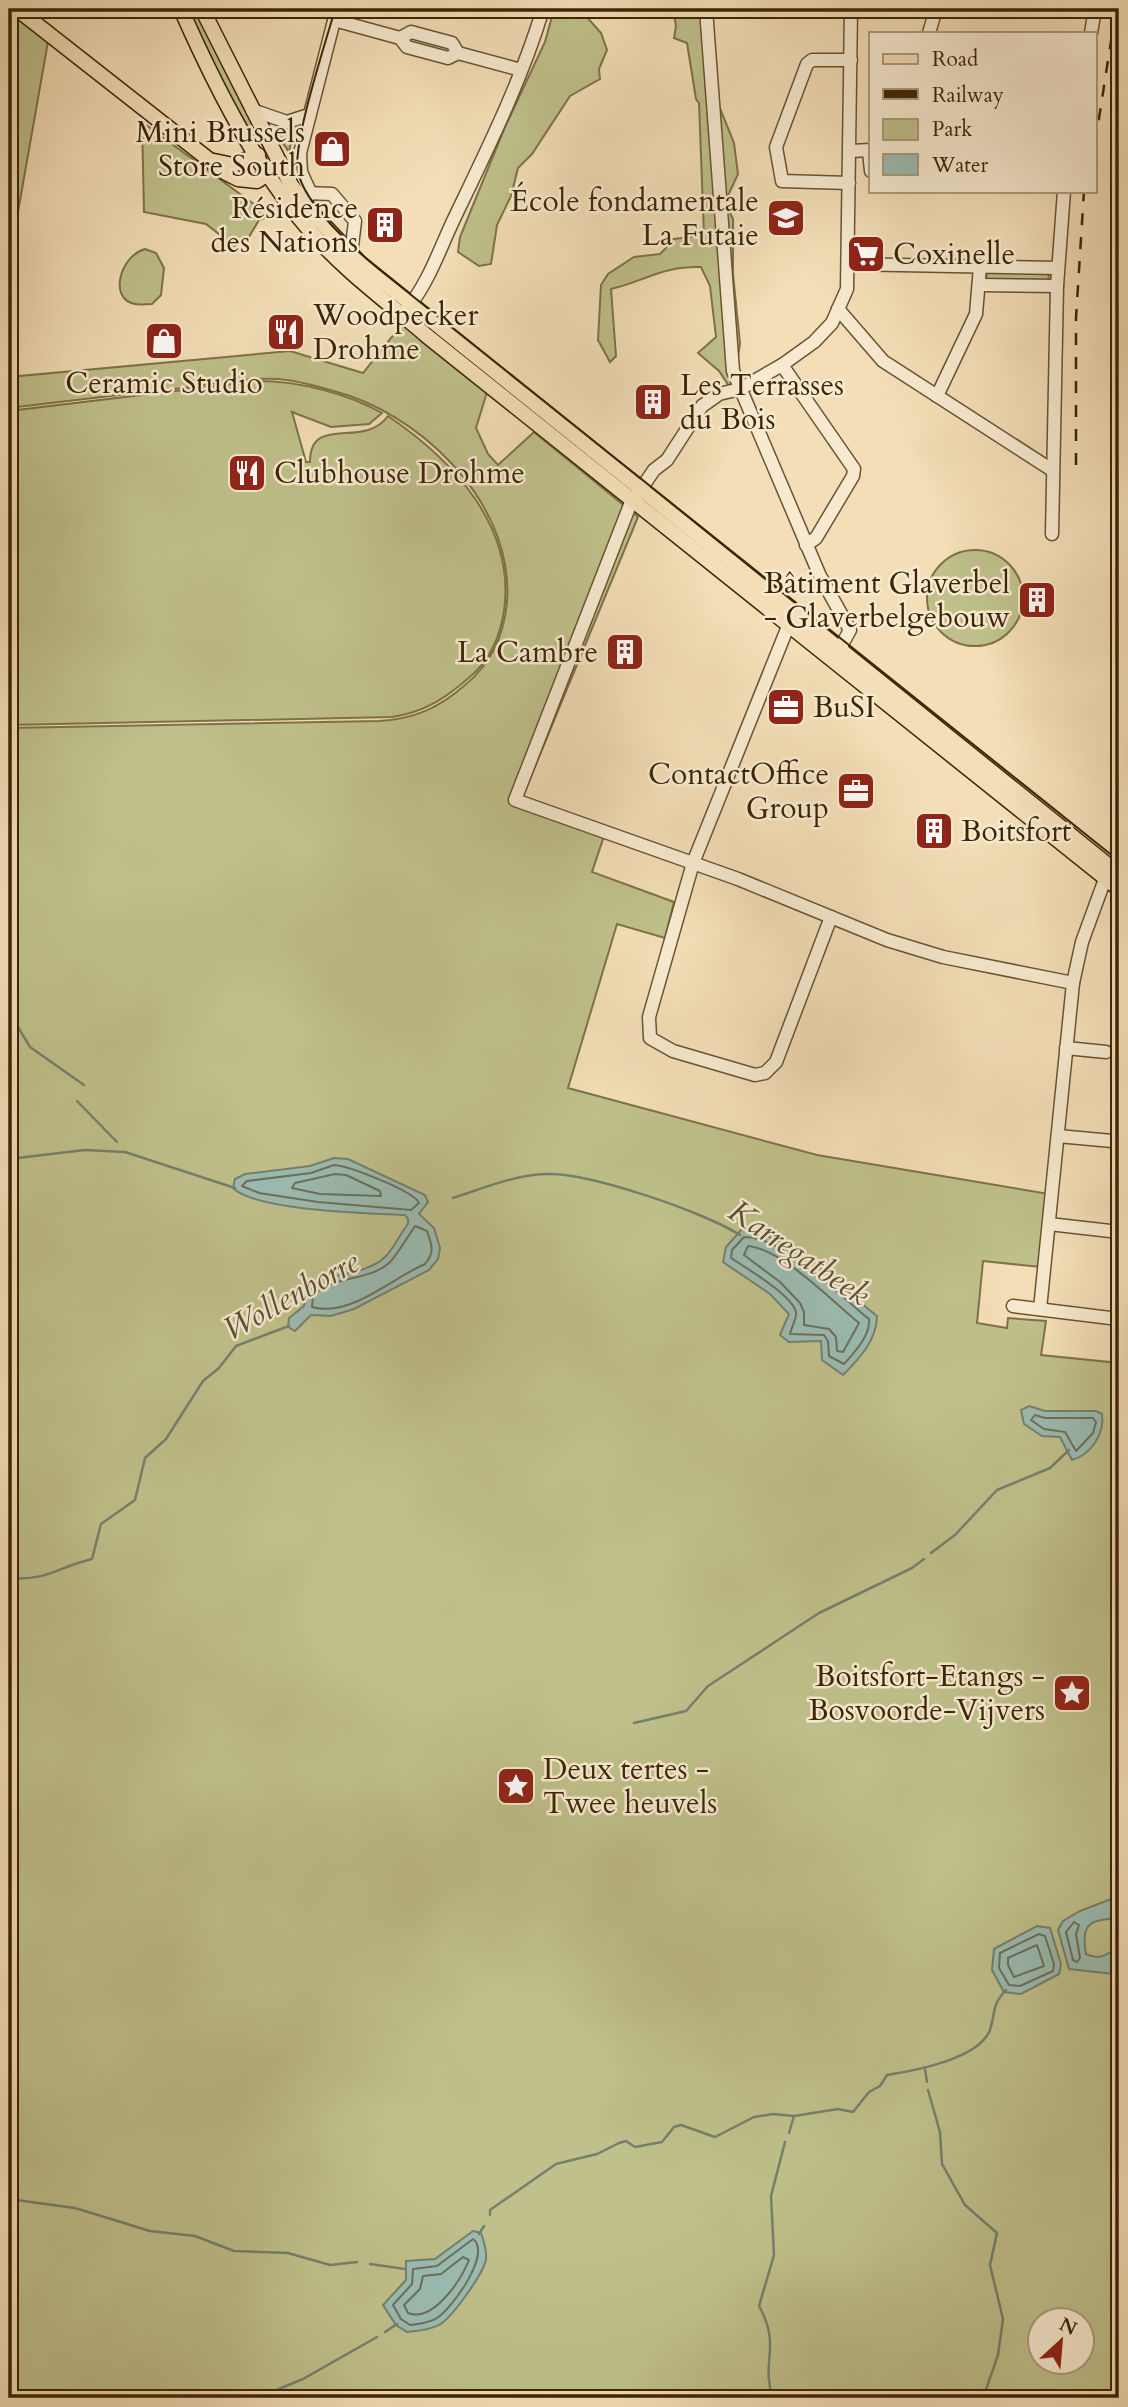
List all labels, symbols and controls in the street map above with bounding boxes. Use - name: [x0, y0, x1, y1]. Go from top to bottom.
- legend: [869, 32, 1096, 192]
- text: Road: [932, 45, 978, 74]
- text: Railway: [932, 81, 1004, 110]
- place label: Mini Brussels Store South: [136, 112, 306, 187]
- text: Park: [932, 115, 973, 144]
- shop icon: Mini Brussels Store South: [311, 128, 353, 170]
- text: Water: [931, 151, 988, 180]
- place label: École fondamentale La Futaie: [510, 181, 759, 256]
- place label: Résidence des Nations: [211, 188, 358, 263]
- school or university icon: École fondamentale La Futaie: [765, 197, 807, 239]
- building icon: Résidence des Nations: [364, 204, 406, 246]
- supermarket icon: Coxinelle: [845, 233, 887, 275]
- place label: Coxinelle: [893, 234, 1015, 275]
- place label: Woodpecker Drohme: [312, 295, 478, 370]
- restaurant icon: Woodpecker Drohme: [265, 311, 307, 353]
- shop icon: Ceramic Studio: [143, 320, 185, 362]
- place label: Ceramic Studio: [65, 363, 263, 404]
- place label: Les Terrasses du Bois: [680, 365, 844, 440]
- building icon: Les Terrasses du Bois: [632, 381, 674, 423]
- restaurant icon: Clubhouse Drohme: [226, 452, 268, 494]
- place label: Clubhouse Drohme: [274, 453, 525, 494]
- place label: Bâtiment Glaverbel - Glaverbelgebouw: [764, 563, 1010, 638]
- building icon: Bâtiment Glaverbel - Glaverbelgebouw: [1016, 579, 1058, 621]
- building icon: La Cambre: [604, 631, 646, 673]
- place label: La Cambre: [457, 632, 598, 673]
- office icon: BuSI: [765, 686, 807, 728]
- place label: BuSI: [813, 687, 875, 728]
- place label: ContactOffice Group: [648, 754, 829, 829]
- office icon: ContactOffice Group: [835, 770, 877, 812]
- building icon: Boitsfort: [913, 810, 955, 852]
- place label: Boitsfort: [961, 811, 1072, 852]
- water label: Karregatbeek: [719, 1189, 879, 1317]
- water label: Wollenborre: [215, 1240, 368, 1351]
- place label: Boitsfort-Etangs - Bosvoorde-Vijvers: [808, 1656, 1045, 1731]
- place icon: Boitsfort-Etangs - Bosvoorde-Vijvers: [1051, 1672, 1093, 1714]
- place label: Deux tertes - Twee heuvels: [543, 1749, 717, 1824]
- place icon: Deux tertes - Twee heuvels: [495, 1765, 537, 1807]
- north arrow: [1026, 2306, 1096, 2376]
- text: N: [1055, 2311, 1082, 2342]

